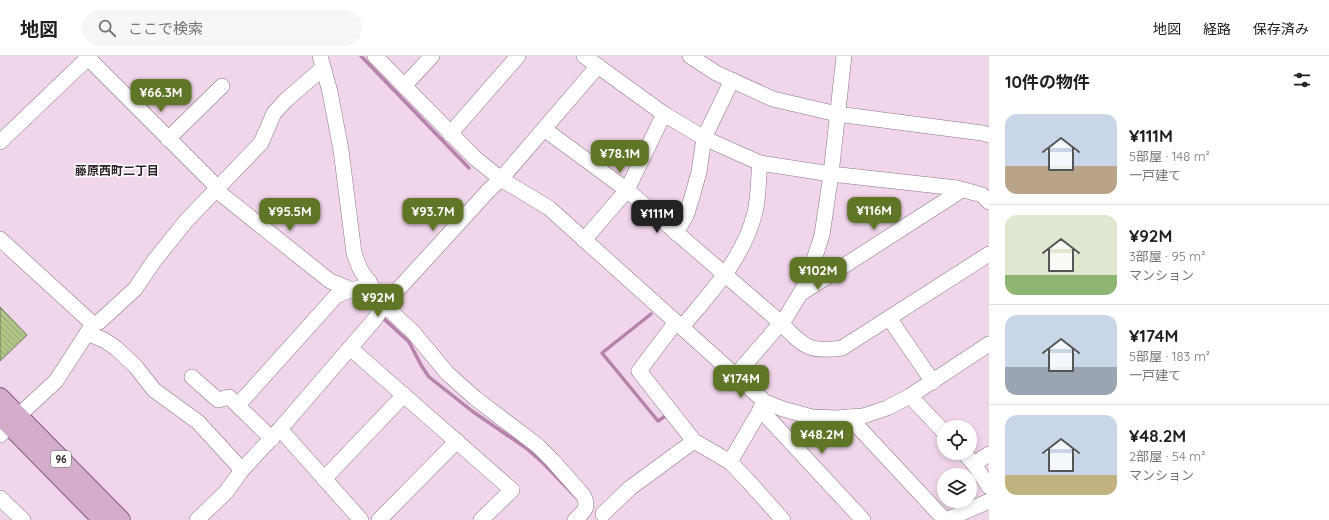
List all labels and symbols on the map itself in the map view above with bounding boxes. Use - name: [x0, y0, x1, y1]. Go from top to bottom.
- pin: ¥66.3M: [128, 79, 194, 113]
- pin: ¥78.1M: [587, 140, 653, 174]
- district label: 藤原西町二丁目: [75, 163, 159, 178]
- pin: ¥116M: [846, 197, 902, 231]
- pin: ¥95.5M: [257, 198, 323, 232]
- pin: ¥93.7M: [400, 198, 466, 232]
- pin: ¥111M: [629, 200, 685, 234]
- pin: ¥102M: [790, 257, 846, 291]
- pin: ¥92M: [354, 284, 402, 318]
- pin: ¥174M: [713, 365, 769, 399]
- pin: ¥48.2M: [789, 421, 855, 455]
- road number: 96: [51, 451, 71, 467]

